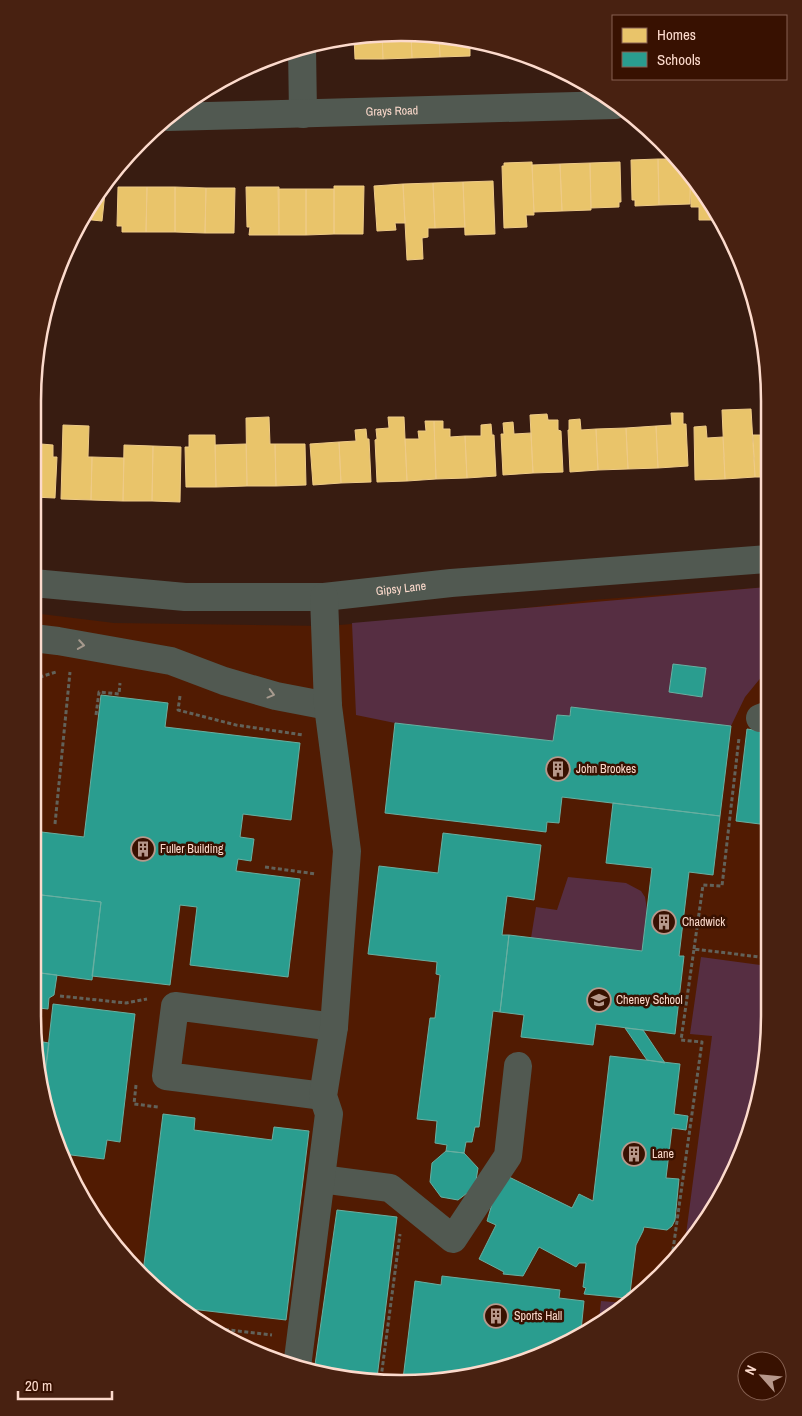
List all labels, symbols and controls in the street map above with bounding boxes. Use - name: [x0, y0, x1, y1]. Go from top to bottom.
- legend: [612, 15, 787, 80]
- text: Homes: [657, 24, 696, 45]
- text: Schools: [657, 49, 701, 70]
- street label: Grays Road: [365, 102, 418, 120]
- street label: Gipsy Lane: [375, 578, 427, 599]
- one-way arrow: [77, 639, 86, 649]
- one-way arrow: [266, 689, 274, 699]
- building icon: John Brookes: [545, 756, 571, 782]
- place label: John Brookes: [576, 761, 636, 777]
- building icon: Fuller Building: [130, 836, 156, 862]
- place label: Fuller Building: [160, 841, 224, 857]
- building icon: Chadwick: [651, 909, 677, 935]
- place label: Chadwick: [682, 914, 725, 930]
- school or university icon: Cheney School: [586, 987, 612, 1013]
- place label: Cheney School: [616, 992, 683, 1008]
- building icon: Lane: [621, 1141, 647, 1167]
- place label: Lane: [652, 1146, 674, 1162]
- building icon: Sports Hall: [483, 1303, 509, 1329]
- place label: Sports Hall: [514, 1308, 562, 1324]
- north arrow: [737, 1351, 787, 1401]
- text: N: [741, 1362, 760, 1378]
- scale bar: [18, 1368, 111, 1400]
- text: 20 m: [25, 1375, 52, 1396]

